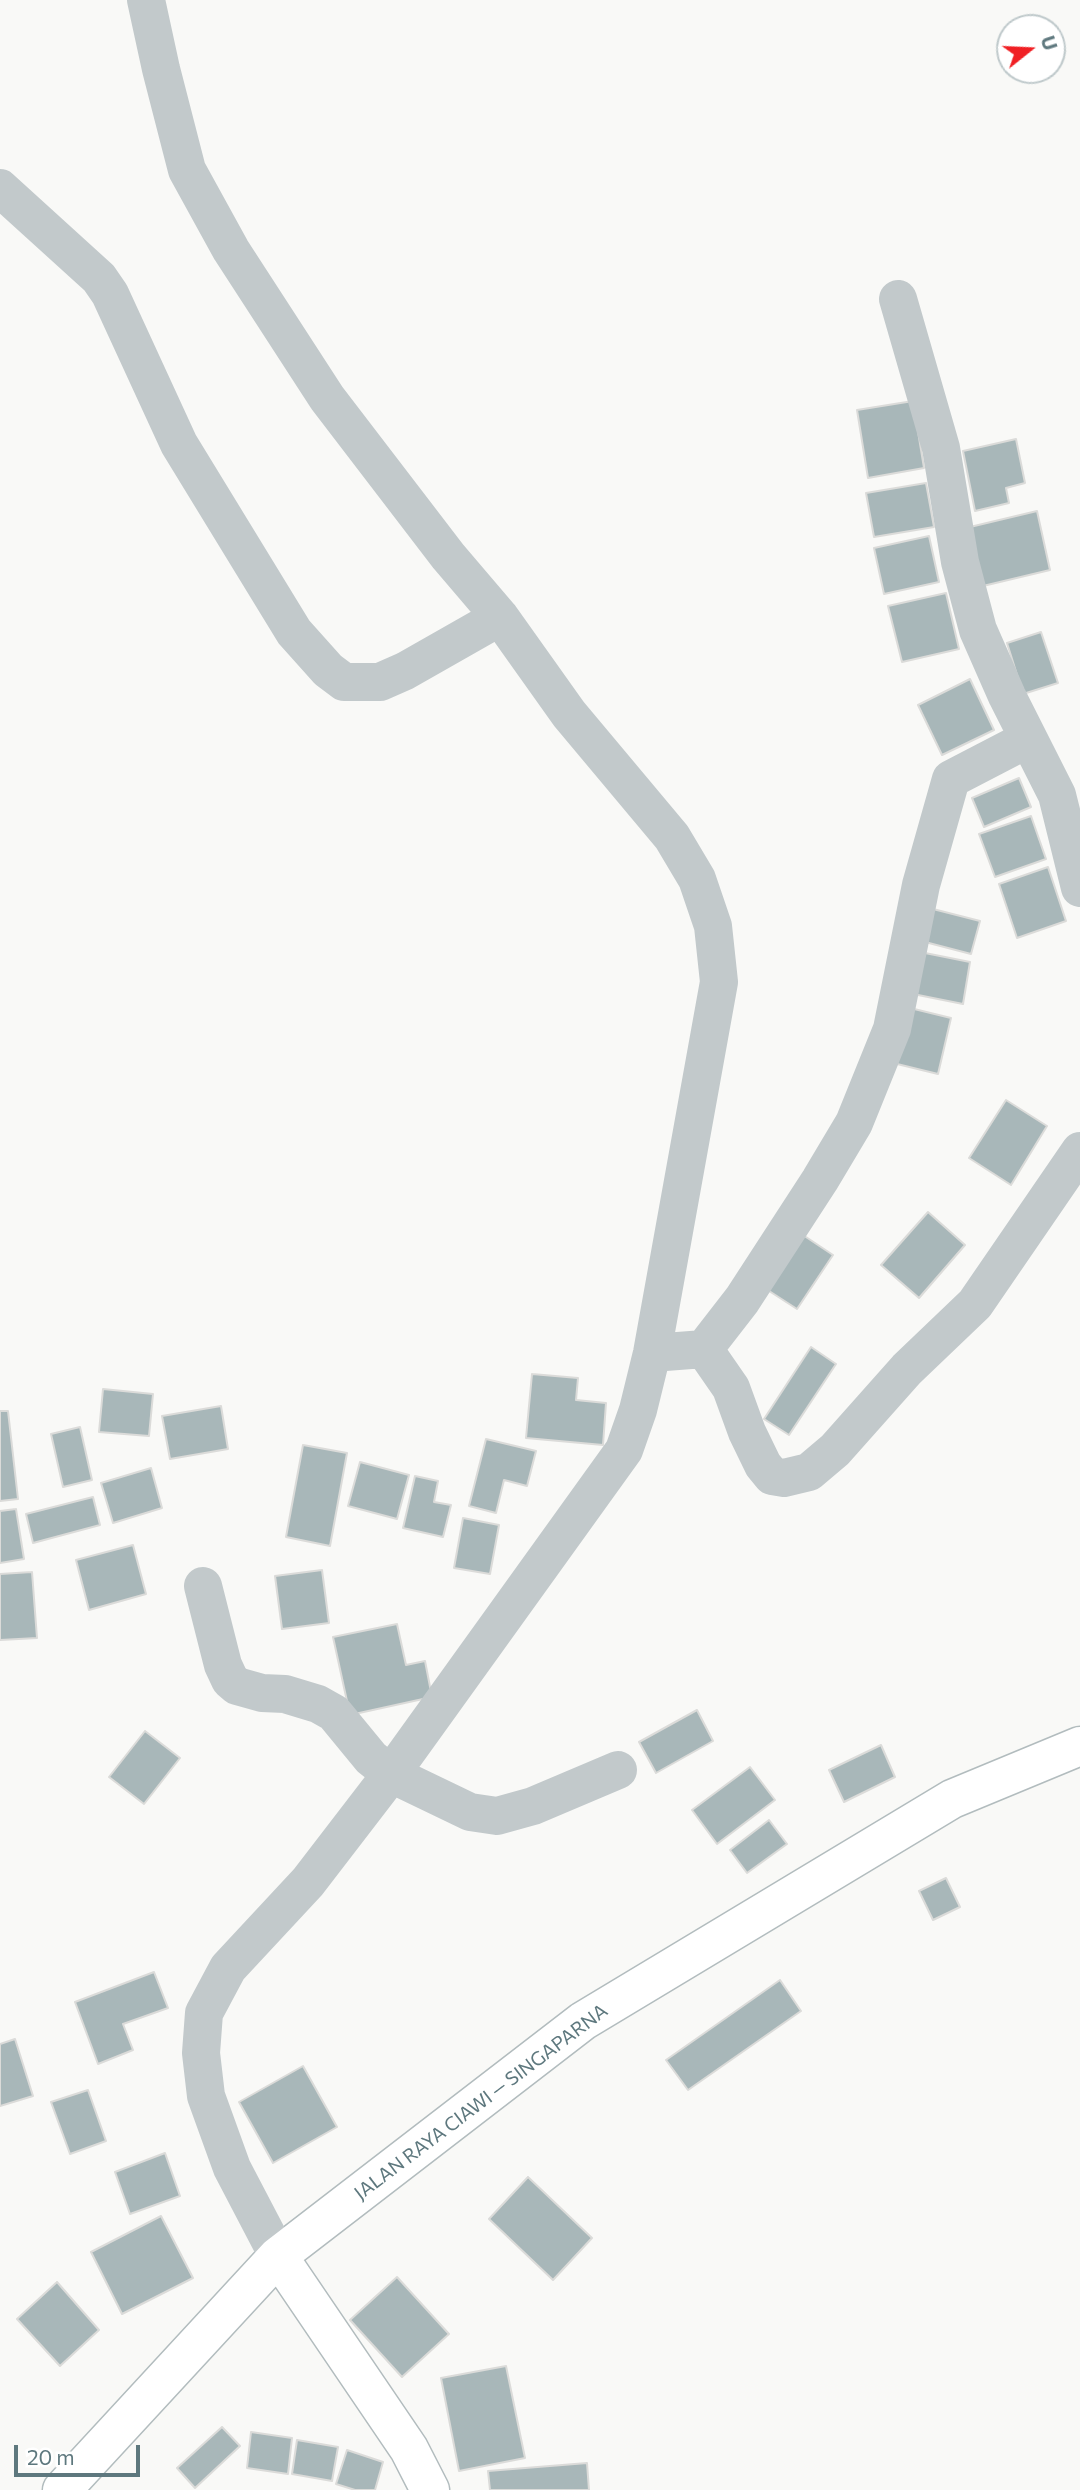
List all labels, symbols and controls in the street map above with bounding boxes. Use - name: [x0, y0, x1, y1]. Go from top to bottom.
- north arrow: [996, 14, 1066, 84]
- text: U: [1036, 33, 1063, 53]
- street label: JALAN RAYA CIAWI — SINGAPARNA: [350, 1999, 612, 2205]
- scale bar: [18, 2430, 144, 2474]
- text: 20 m: [27, 2444, 75, 2469]

